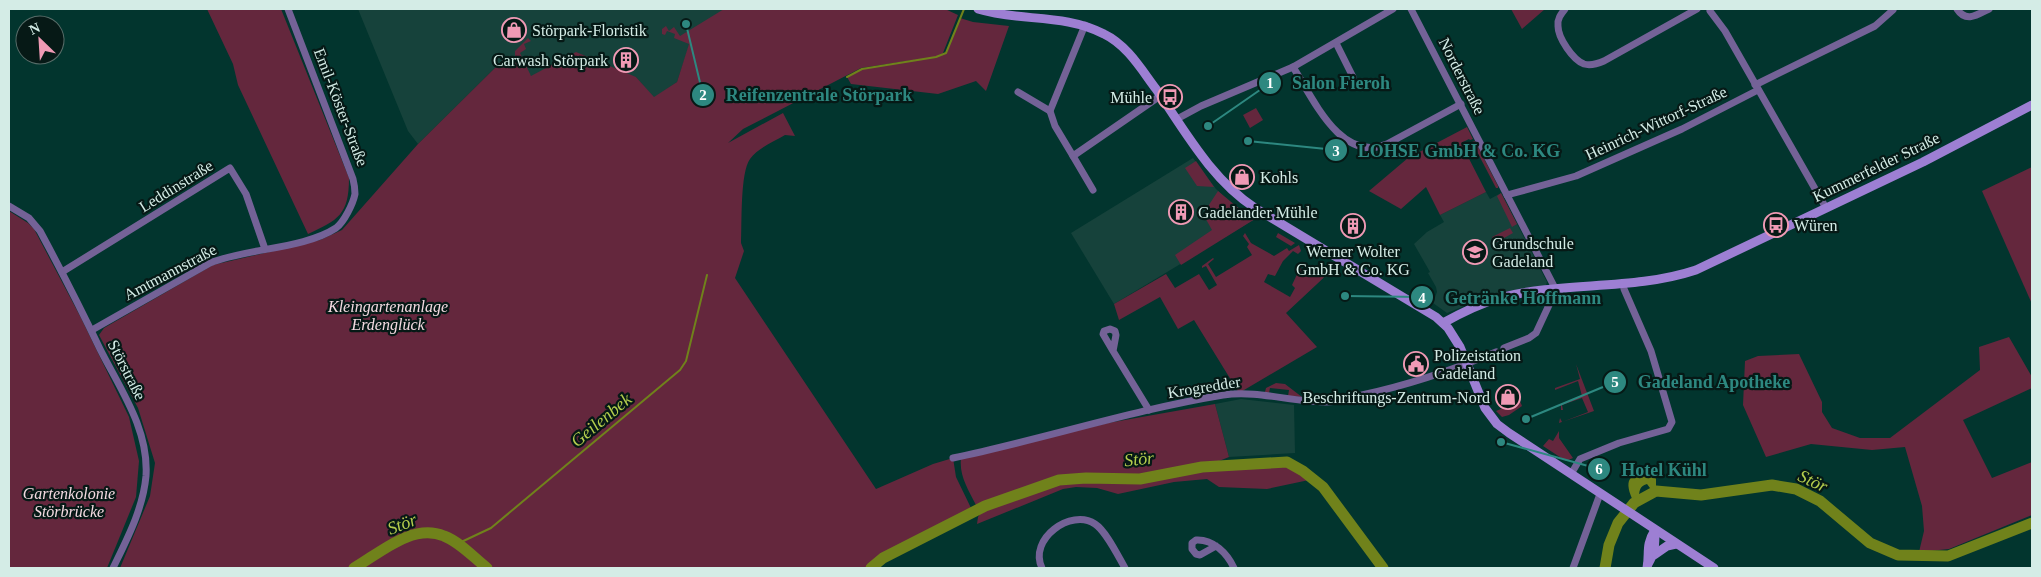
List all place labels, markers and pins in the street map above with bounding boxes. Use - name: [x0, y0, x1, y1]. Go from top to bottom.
- shop icon: Störpark-Floristik: [501, 17, 527, 43]
- place label: Störpark-Floristik: [532, 22, 647, 40]
- building icon: Carwash Störpark: [613, 47, 639, 73]
- place label: Carwash Störpark: [493, 52, 608, 70]
- callout: Salon Fieroh: [1257, 67, 1401, 100]
- callout: Reifenzentrale Störpark: [690, 78, 922, 111]
- bus stop icon: Mühle: [1157, 84, 1183, 110]
- place label: Mühle: [1110, 89, 1152, 106]
- callout: LOHSE GmbH & Co. KG: [1323, 134, 1571, 167]
- shop icon: Kohls: [1229, 164, 1255, 190]
- place label: Kohls: [1260, 169, 1298, 186]
- building icon: Gadelander Mühle: [1168, 199, 1194, 225]
- place label: Gadelander Mühle: [1198, 204, 1318, 221]
- bus stop icon: Würen: [1763, 212, 1789, 238]
- building icon: Werner Wolter GmbH & Co. KG: [1340, 213, 1366, 239]
- place label: Würen: [1794, 217, 1838, 234]
- place label: Grundschule Gadeland: [1492, 235, 1574, 270]
- school or university icon: Grundschule Gadeland: [1462, 239, 1488, 265]
- place label: Werner Wolter GmbH & Co. KG: [1296, 243, 1410, 278]
- callout: Getränke Hoffmann: [1410, 281, 1611, 314]
- place label: Polizeistation Gadeland: [1434, 347, 1521, 382]
- public building icon: Polizeistation Gadeland: [1403, 351, 1429, 377]
- callout: Gadeland Apotheke: [1603, 366, 1801, 399]
- shop icon: Beschriftungs-Zentrum-Nord: [1495, 384, 1521, 410]
- place label: Beschriftungs-Zentrum-Nord: [1302, 389, 1490, 407]
- callout: Hotel Kühl: [1586, 453, 1717, 486]

